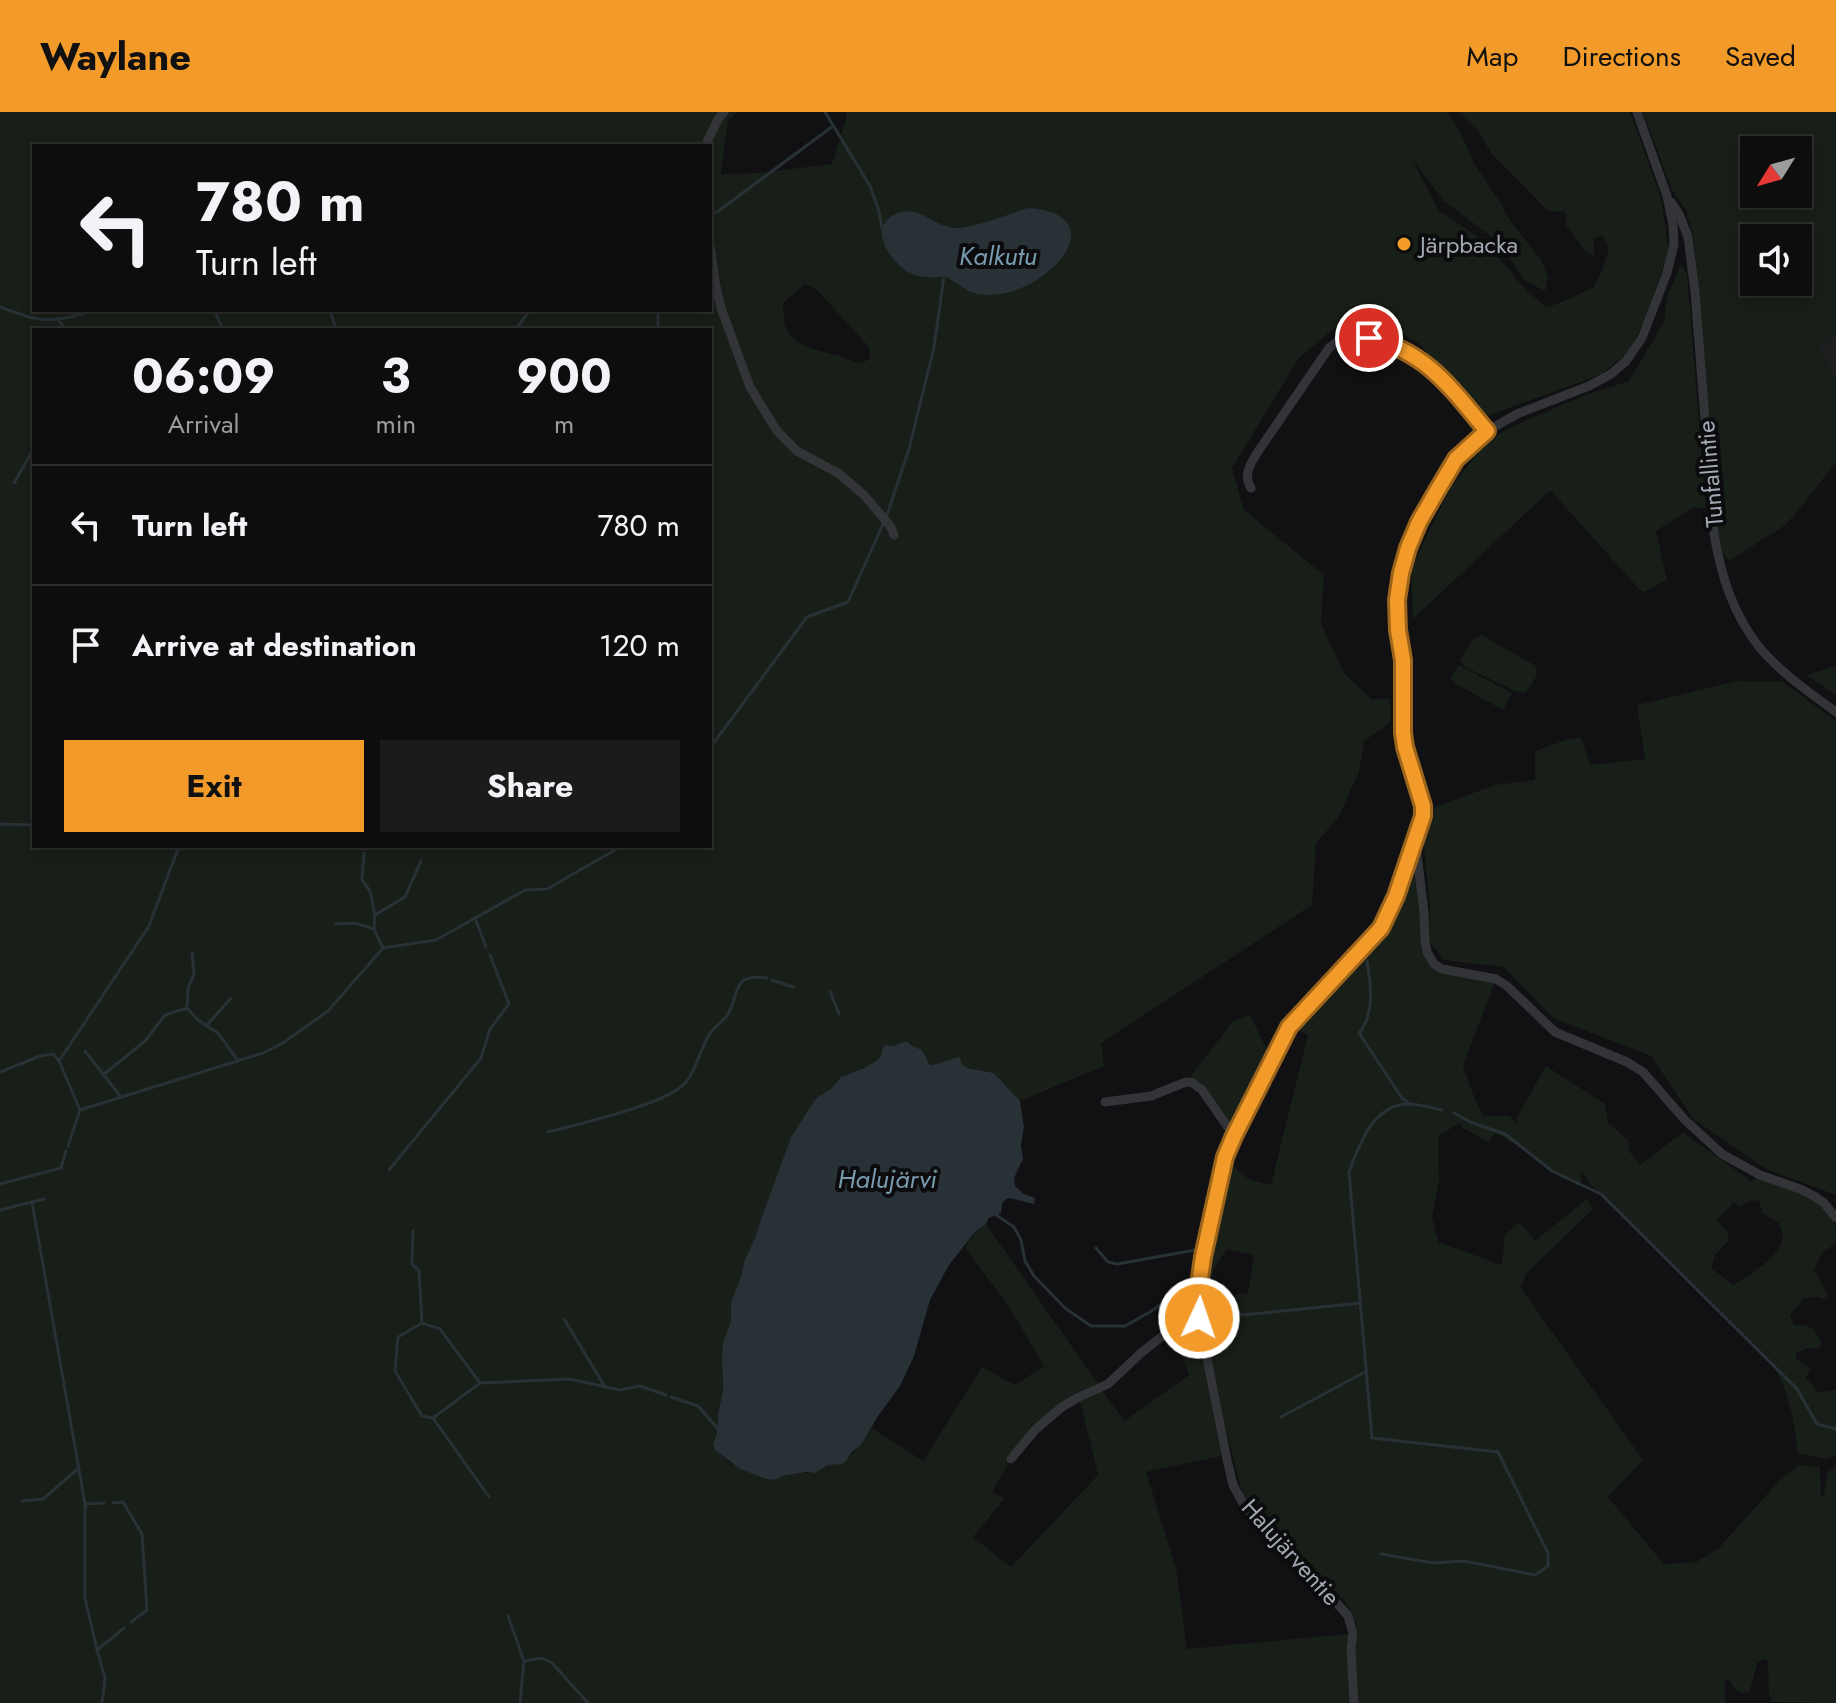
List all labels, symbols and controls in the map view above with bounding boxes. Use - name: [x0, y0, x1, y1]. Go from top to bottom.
- text: Waylane: [40, 29, 191, 84]
- text: Map: [1466, 36, 1518, 77]
- text: Directions: [1562, 36, 1681, 77]
- text: Saved: [1725, 36, 1796, 77]
- north arrow: [1740, 136, 1812, 208]
- map controls: [1740, 136, 1812, 296]
- text: 780 m: [196, 161, 365, 242]
- icon: left: [64, 176, 168, 280]
- button: sound: [1740, 224, 1812, 296]
- place label: Järpbacka: [1417, 227, 1518, 262]
- marker: Järpbacka: [1395, 235, 1413, 253]
- text: Turn left: [196, 236, 317, 288]
- water label: Kalkutu: [959, 237, 1037, 275]
- pin: [1335, 304, 1403, 372]
- icon: arrive: [1347, 316, 1391, 360]
- text: 06:09: [132, 342, 275, 411]
- text: 3: [381, 342, 411, 411]
- text: 900: [516, 342, 612, 411]
- text: Arrival: [168, 405, 240, 443]
- text: min: [375, 405, 416, 443]
- text: m: [554, 405, 574, 443]
- street label: Tunfallintie: [1688, 419, 1732, 529]
- icon: left: [64, 503, 108, 547]
- text: Turn left: [132, 504, 247, 547]
- text: 780 m: [597, 504, 680, 547]
- icon: arrive: [64, 623, 108, 667]
- text: Arrive at destination: [132, 624, 417, 667]
- text: 120 m: [599, 624, 680, 667]
- button: Exit: [64, 740, 364, 832]
- button: Share: [380, 740, 680, 832]
- water label: Halujärvi: [837, 1160, 937, 1198]
- position arrow: [1157, 1276, 1241, 1360]
- street label: Halujärventie: [1234, 1491, 1348, 1613]

